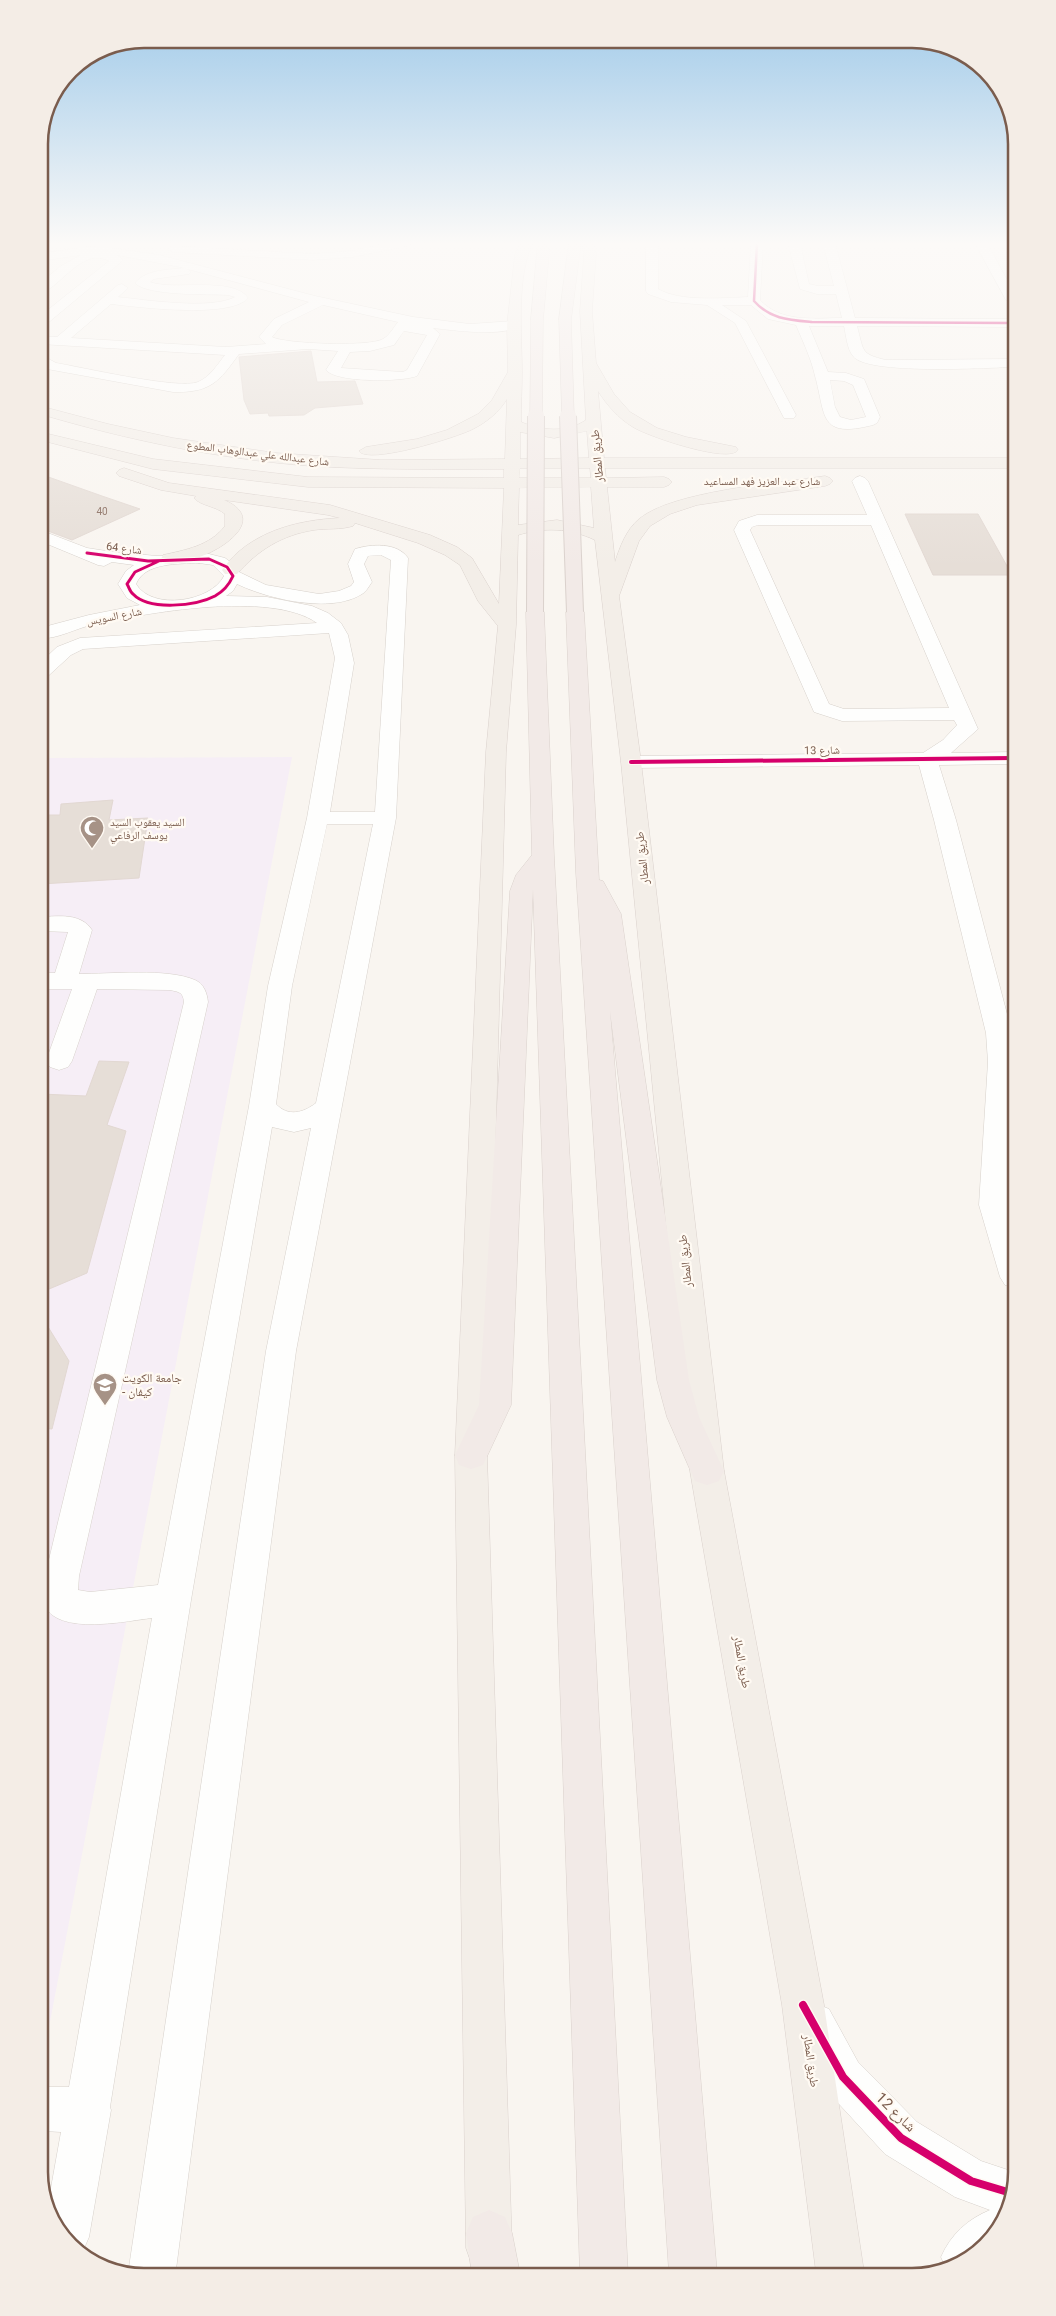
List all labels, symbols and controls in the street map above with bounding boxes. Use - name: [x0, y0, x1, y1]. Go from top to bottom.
- street label: طريق المطار: [588, 429, 607, 484]
- street label: شارع عبدالله علي عبدالوهاب المطوع: [186, 438, 330, 470]
- street label: شارع عبد العزيز فهد المساعيد: [704, 475, 820, 488]
- house number: 40: [96, 506, 108, 517]
- street label: شارع 64: [105, 540, 143, 557]
- street label: شارع السويس: [85, 605, 143, 628]
- street label: شارع 13: [804, 744, 840, 757]
- mosque icon: السيد يعقوب السيد يوسف الرفاعي: [79, 815, 105, 849]
- place label: السيد يعقوب السيد يوسف الرفاعي: [110, 816, 185, 844]
- street label: طريق المطار: [632, 831, 652, 886]
- street label: طريق المطار: [675, 1234, 695, 1289]
- place label: جامعة الكويت - كيفان: [122, 1371, 182, 1399]
- school or university icon: جامعة الكويت - كيفان: [92, 1372, 118, 1406]
- street label: طريق المطار: [730, 1634, 754, 1689]
- street label: طريق المطار: [800, 2033, 822, 2088]
- street label: شارع 12: [871, 2088, 920, 2136]

